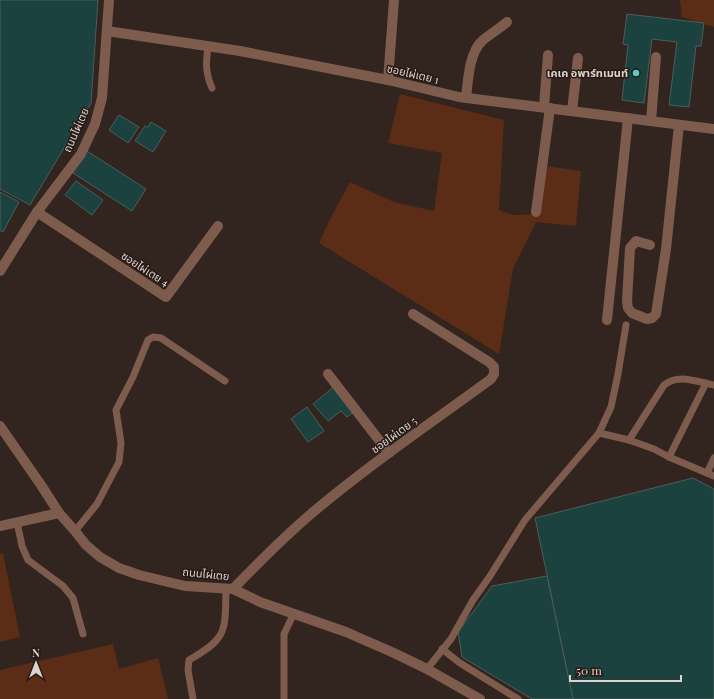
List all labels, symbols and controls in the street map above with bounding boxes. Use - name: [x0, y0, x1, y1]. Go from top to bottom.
- street label: ซอยไผ่เตย 1: [386, 60, 441, 87]
- place label: เคเค อพาร์ทเมนท์: [547, 65, 628, 80]
- marker: เคเค อพาร์ทเมนท์: [631, 68, 641, 78]
- street label: ถนนไผ่เตย: [59, 105, 92, 154]
- street label: ซอยไผ่เตย 4: [119, 248, 172, 290]
- street label: ซอยไผ่เตย 5: [368, 413, 420, 456]
- street label: ถนนไผ่เตย: [182, 564, 230, 583]
- north arrow: [16, 643, 56, 683]
- text: N: [32, 645, 40, 660]
- scale bar: [570, 657, 681, 683]
- text: 50 m: [576, 662, 602, 678]

